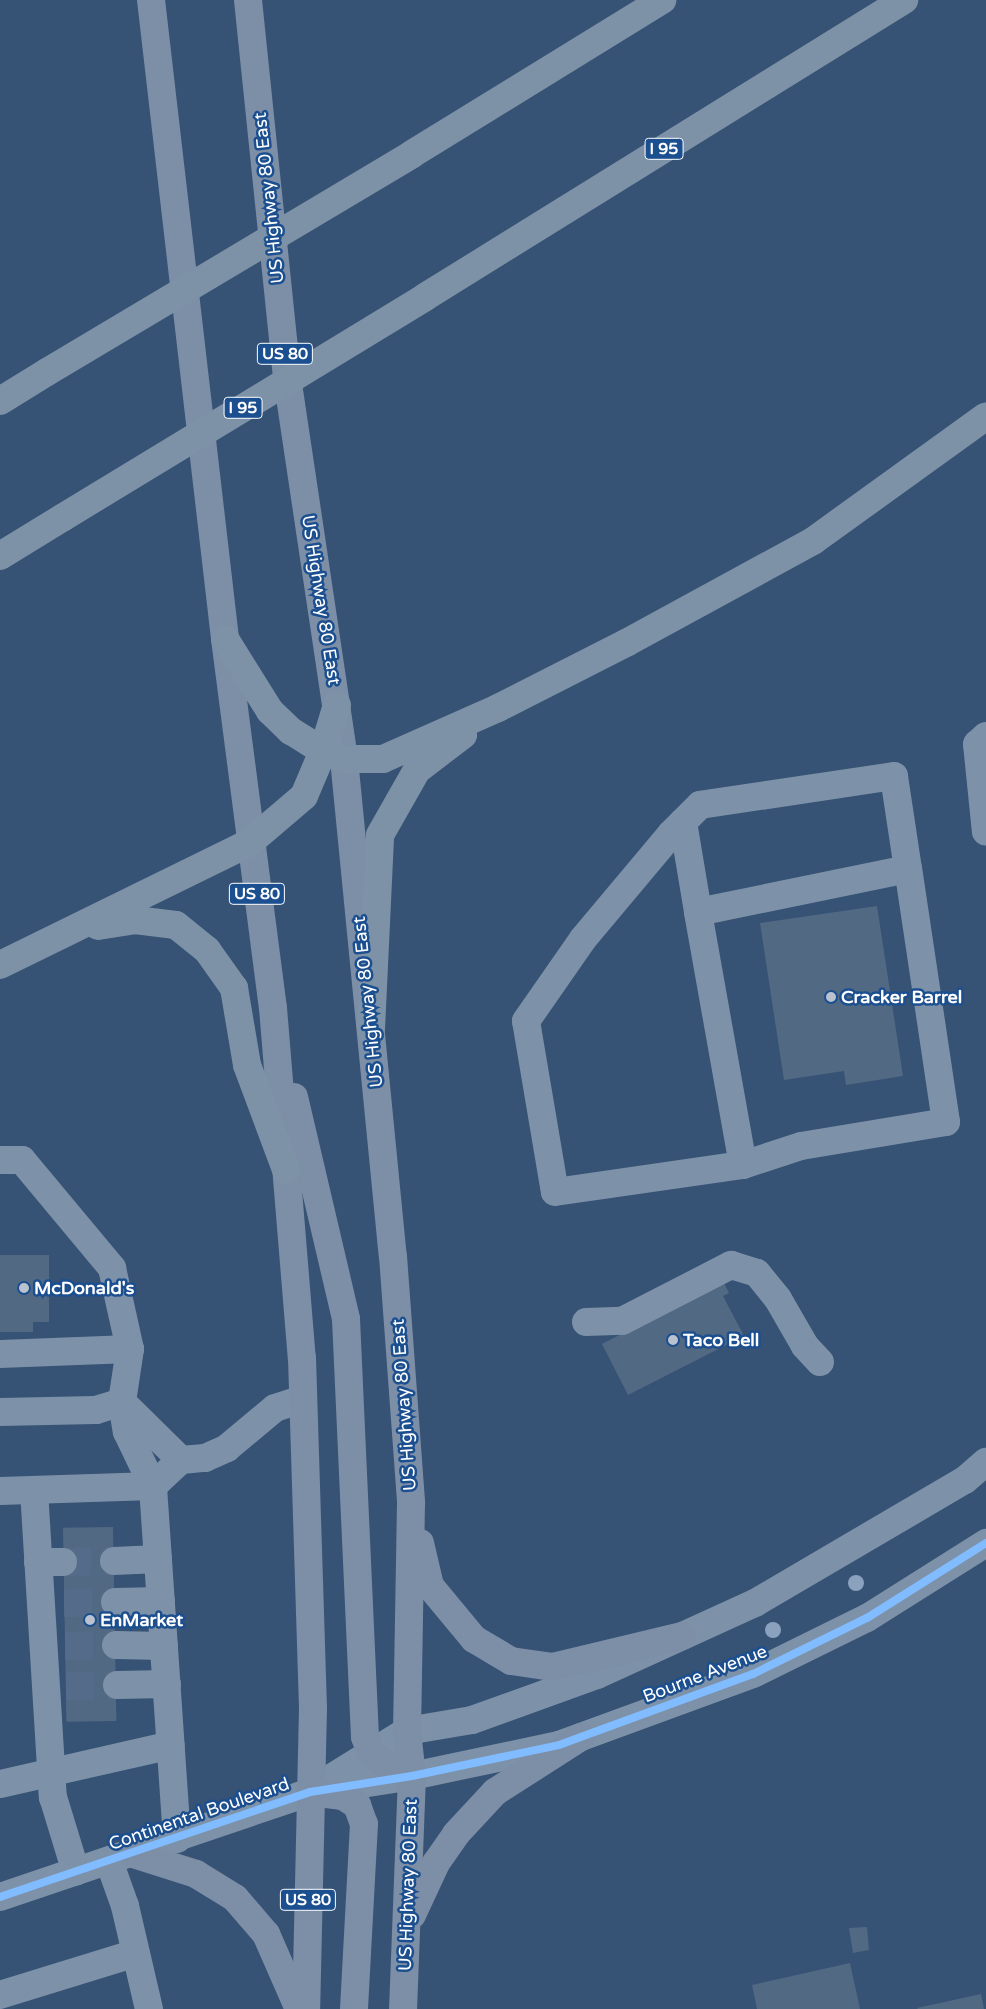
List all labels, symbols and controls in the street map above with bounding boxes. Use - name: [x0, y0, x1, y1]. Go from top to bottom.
- street label: US Highway 80 East: [249, 111, 289, 285]
- road number: I 95: [644, 136, 684, 162]
- road number: US 80: [256, 340, 314, 368]
- road number: I 95: [223, 394, 263, 422]
- street label: US Highway 80 East: [297, 513, 345, 687]
- road number: US 80: [228, 881, 286, 908]
- street label: US Highway 80 East: [348, 915, 388, 1089]
- place label: Cracker Barrel: [841, 986, 962, 1008]
- marker: Cracker Barrel: [825, 991, 837, 1003]
- place label: McDonald's: [34, 1277, 134, 1299]
- marker: McDonald's: [18, 1282, 30, 1294]
- street label: US Highway 80 East: [387, 1318, 421, 1492]
- place label: Taco Bell: [683, 1329, 759, 1351]
- marker: Taco Bell: [667, 1334, 679, 1346]
- place label: EnMarket: [100, 1609, 183, 1631]
- marker: EnMarket: [84, 1614, 96, 1626]
- street label: Bourne Avenue: [640, 1640, 770, 1708]
- street label: Continental Boulevard: [106, 1773, 292, 1855]
- street label: US Highway 80 East: [394, 1799, 422, 1971]
- road number: US 80: [279, 1886, 337, 1914]

